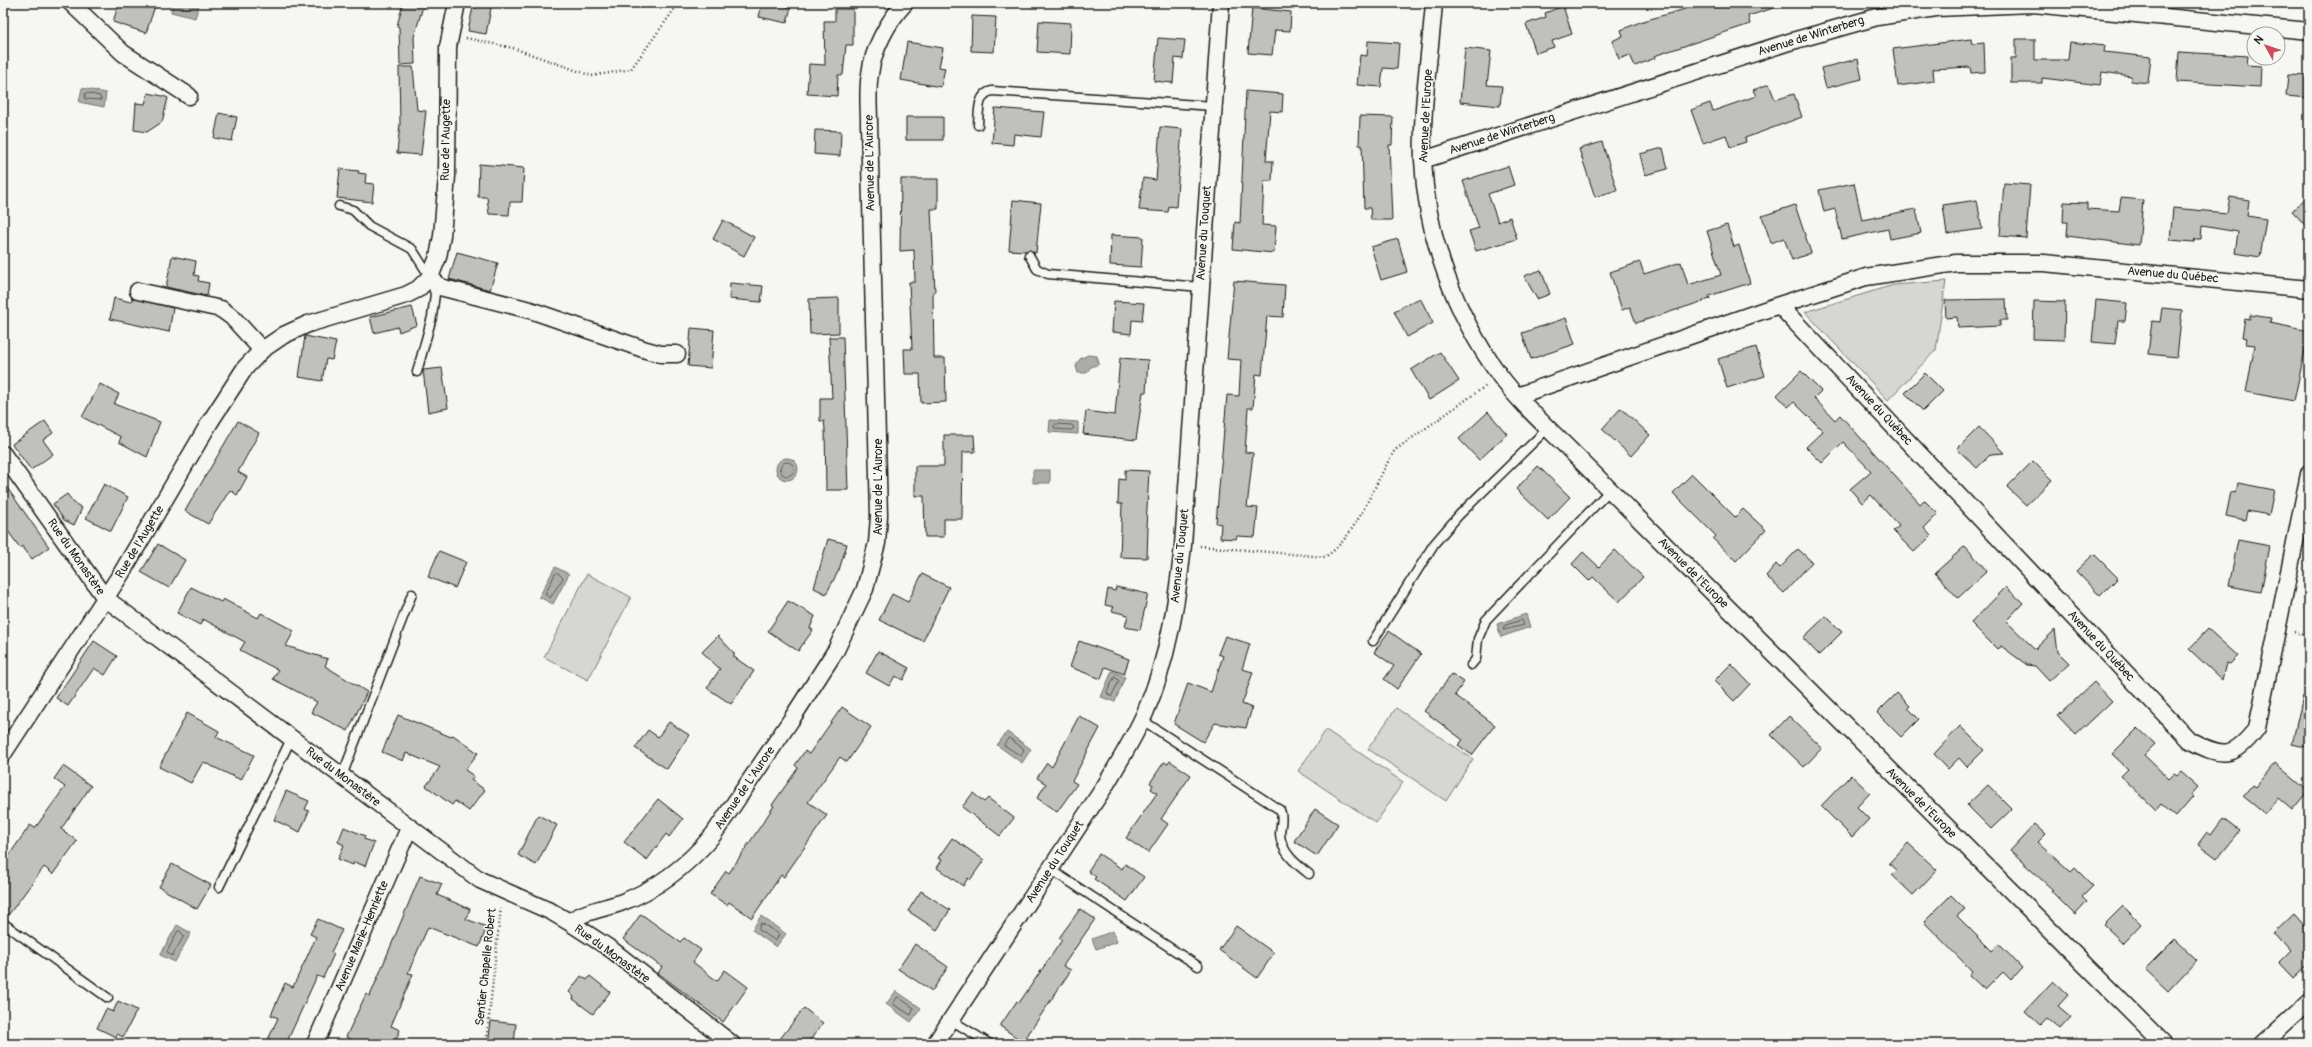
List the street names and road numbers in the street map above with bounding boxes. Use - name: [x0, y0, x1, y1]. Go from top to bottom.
- street label: Avenue de Winterberg: [1756, 13, 1866, 59]
- street label: Avenue de l'Europe: [1416, 69, 1436, 163]
- street label: Rue de l'Augette: [438, 99, 454, 181]
- street label: Avenue de Winterberg: [1447, 110, 1557, 158]
- street label: Avenue de L'Aurore: [862, 114, 878, 212]
- street label: Avenue du Touquet: [1193, 185, 1215, 281]
- street label: Avenue du Québec: [2127, 264, 2219, 286]
- street label: Avenue du Québec: [1842, 371, 1916, 449]
- street label: Avenue de L'Aurore: [871, 438, 886, 535]
- street label: Rue de l'Augette: [112, 503, 168, 581]
- street label: Avenue du Touquet: [1168, 508, 1192, 604]
- street label: Rue du Monastère: [44, 516, 108, 598]
- street label: Avenue de l'Europe: [1655, 535, 1731, 611]
- street label: Avenue du Québec: [2064, 607, 2138, 685]
- street label: Rue du Monastère: [303, 744, 383, 810]
- street label: Avenue de L'Aurore: [712, 744, 778, 832]
- street label: Avenue de l'Europe: [1883, 765, 1959, 841]
- street label: Avenue du Touquet: [1023, 818, 1087, 906]
- street label: Avenue Marie-Henriette: [332, 878, 392, 994]
- street label: Sentier Chapelle Robert: [472, 907, 500, 1026]
- street label: Rue du Monastère: [571, 922, 653, 987]

